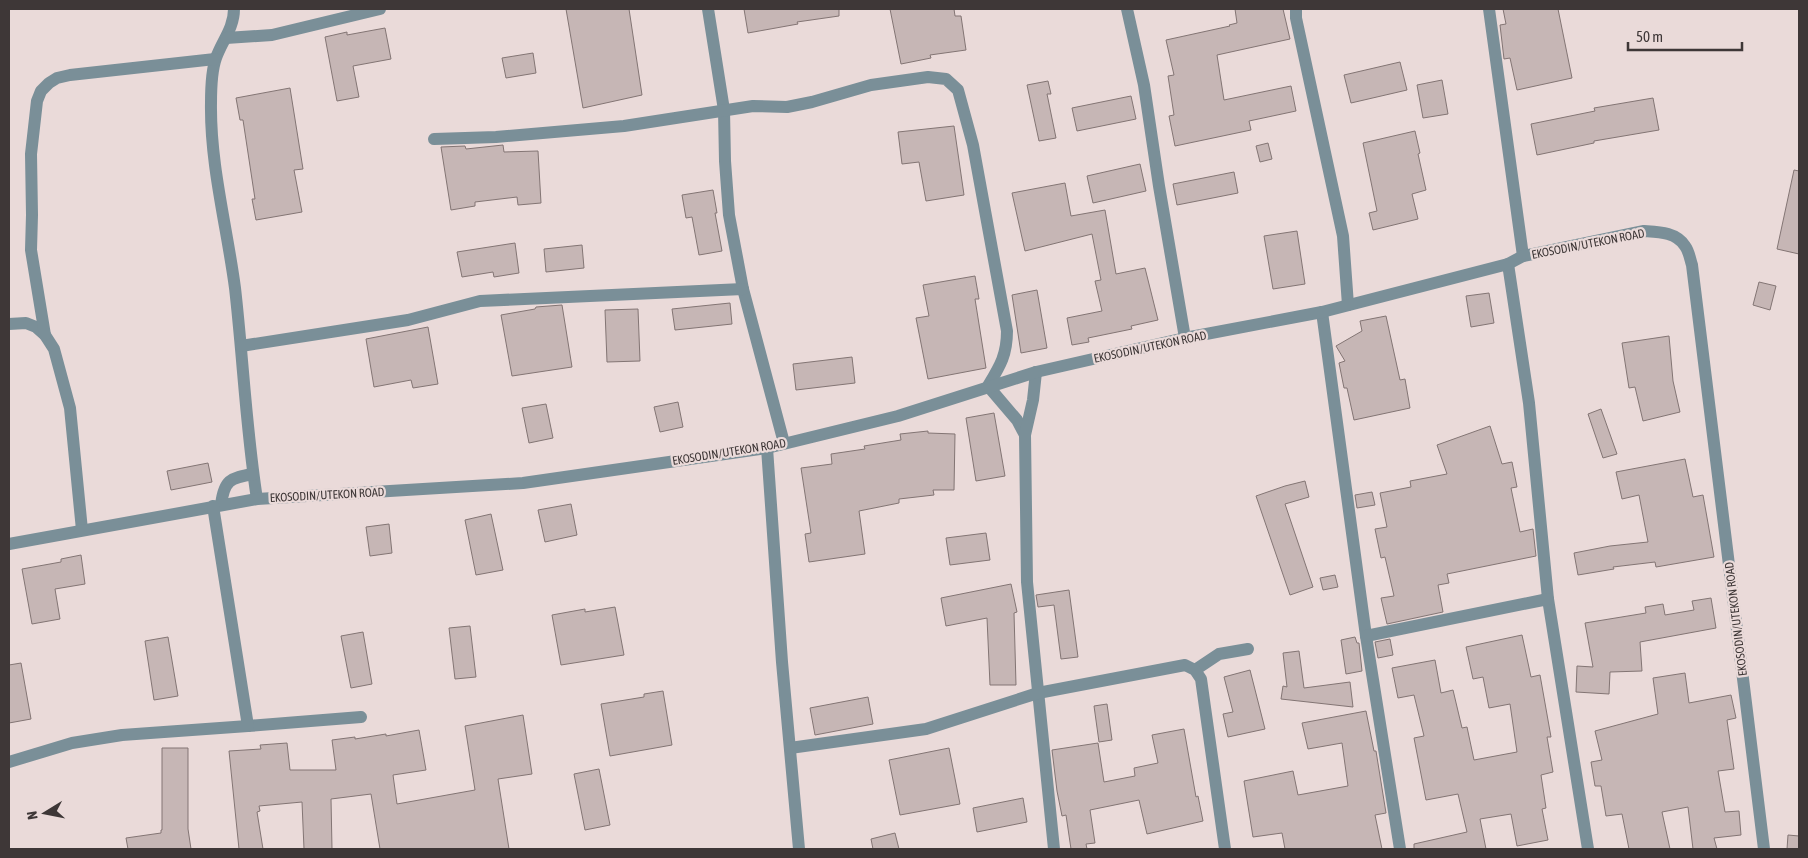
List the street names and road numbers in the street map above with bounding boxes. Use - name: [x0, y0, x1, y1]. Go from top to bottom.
- street label: EKOSODIN/UTEKON ROAD: [1530, 226, 1646, 262]
- street label: EKOSODIN/UTEKON ROAD: [1092, 328, 1208, 366]
- street label: EKOSODIN/UTEKON ROAD: [671, 436, 787, 468]
- street label: EKOSODIN/UTEKON ROAD: [269, 485, 385, 505]
- street label: EKOSODIN/UTEKON ROAD: [1722, 561, 1750, 677]

